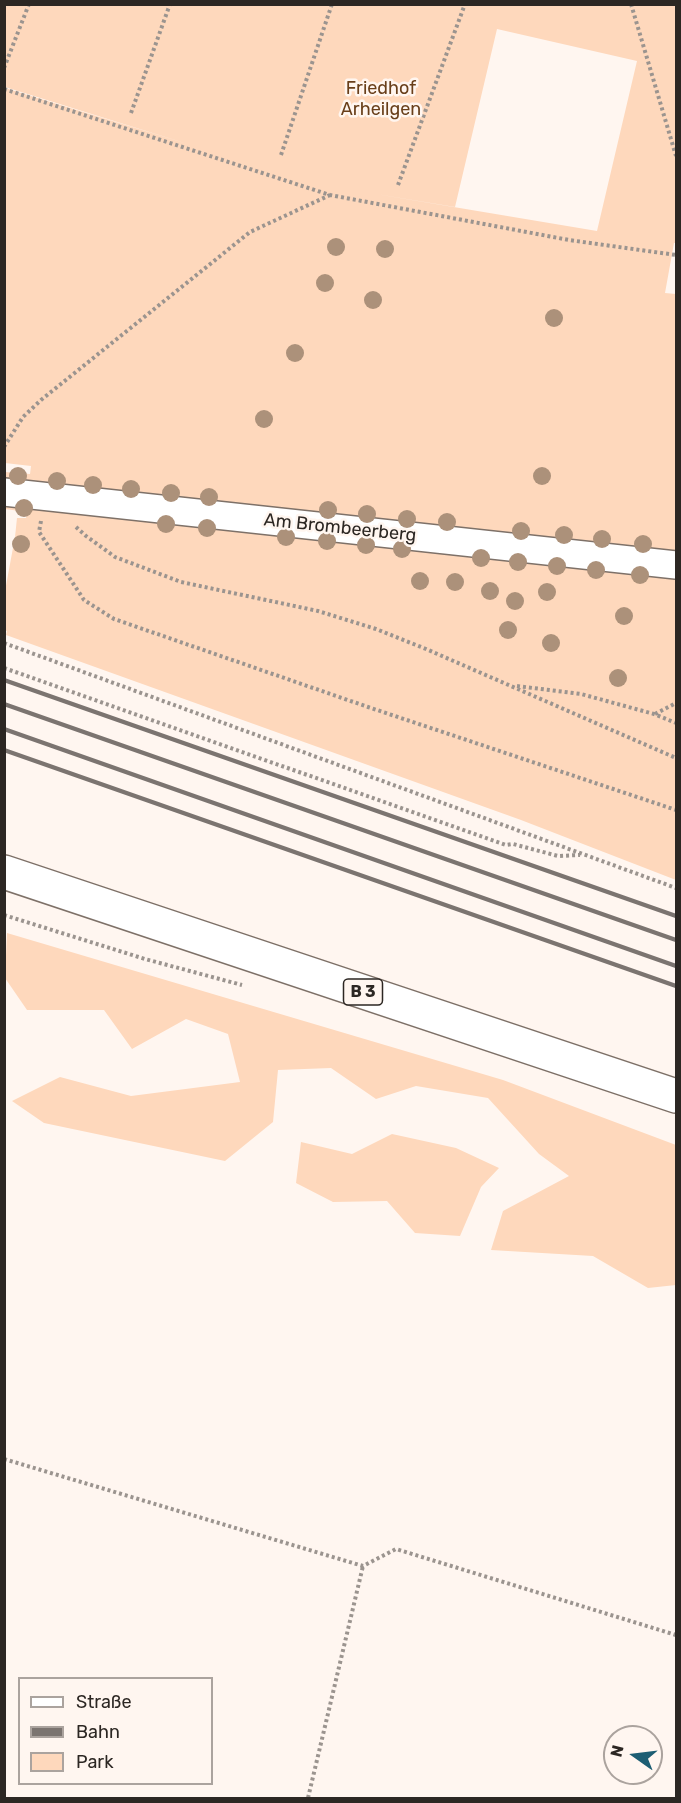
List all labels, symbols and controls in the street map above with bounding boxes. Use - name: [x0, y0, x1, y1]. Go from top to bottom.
- park label: Friedhof Arheilgen: [341, 78, 421, 121]
- street label: Am Brombeerberg: [263, 509, 417, 547]
- road number: B 3: [344, 979, 382, 1005]
- legend: [18, 1677, 213, 1785]
- text: Straße: [76, 1691, 132, 1713]
- text: Bahn: [76, 1721, 120, 1743]
- north arrow: [603, 1725, 663, 1785]
- text: N: [606, 1743, 628, 1759]
- text: Park: [76, 1751, 113, 1773]

